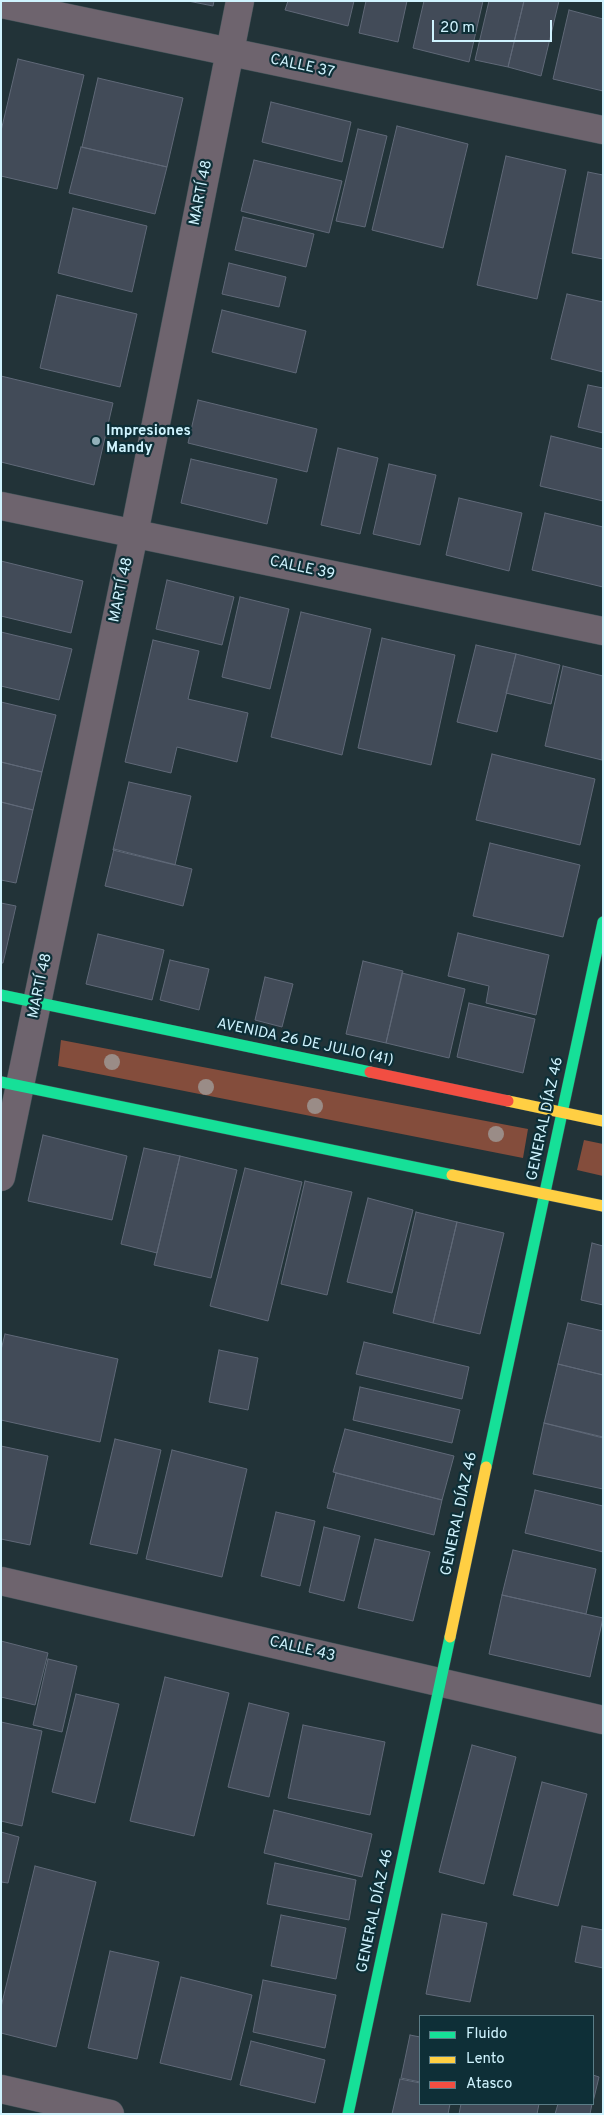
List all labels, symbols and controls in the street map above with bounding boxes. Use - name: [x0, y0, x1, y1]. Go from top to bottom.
- scale bar: [434, 10, 554, 42]
- text: 20 m: [440, 19, 475, 38]
- street label: CALLE 37: [268, 51, 336, 83]
- street label: MARTÍ 48: [187, 159, 217, 227]
- place label: Impresiones Mandy: [106, 423, 191, 458]
- marker: Impresiones Mandy: [90, 435, 102, 447]
- street label: CALLE 39: [268, 553, 336, 585]
- street label: MARTÍ 48: [106, 556, 138, 624]
- street label: MARTÍ 48: [25, 952, 57, 1020]
- street label: AVENIDA 26 DE JULIO (41): [215, 1015, 395, 1071]
- street label: GENERAL DÍAZ 46: [524, 1056, 568, 1182]
- street label: GENERAL DÍAZ 46: [438, 1451, 482, 1577]
- street label: CALLE 43: [267, 1634, 337, 1666]
- street label: GENERAL DÍAZ 46: [354, 1848, 398, 1974]
- legend: [419, 2015, 594, 2105]
- text: Fluido: [466, 2025, 507, 2044]
- text: Lento: [466, 2050, 505, 2069]
- text: Atasco: [466, 2075, 512, 2094]

